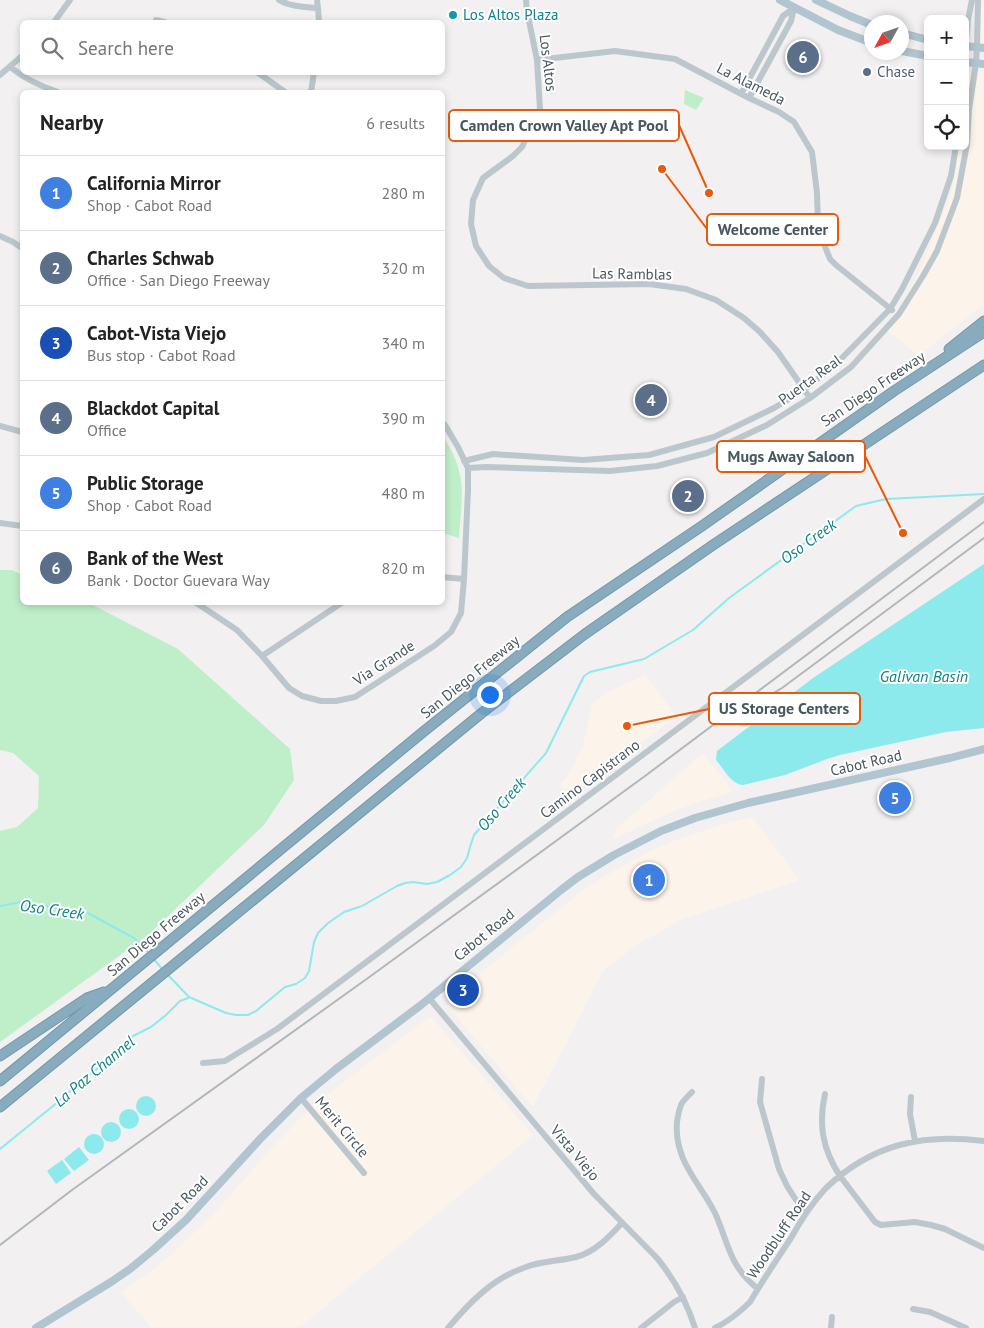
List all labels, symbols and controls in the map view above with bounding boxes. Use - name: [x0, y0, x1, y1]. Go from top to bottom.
- place label: Los Altos Plaza: [463, 5, 559, 24]
- marker: Los Altos Plaza: [447, 9, 459, 21]
- north arrow: [864, 15, 909, 60]
- map controls: [924, 15, 969, 150]
- button: +: [924, 15, 969, 60]
- search box: [20, 20, 445, 75]
- street label: Los Altos: [536, 33, 561, 92]
- icon: search: [38, 34, 66, 62]
- text: Search here: [78, 36, 174, 60]
- pin: 6: [787, 38, 819, 76]
- street label: La Alameda: [714, 58, 789, 109]
- button: −: [924, 60, 969, 105]
- place label: Chase: [877, 62, 915, 81]
- marker: Chase: [861, 66, 873, 78]
- button: locate: [924, 105, 969, 150]
- text: Nearby: [40, 109, 103, 136]
- callout: Camden Crown Valley Apt Pool: [449, 110, 679, 141]
- text: 6 results: [366, 113, 425, 133]
- text: Camden Crown Valley Apt Pool: [460, 115, 669, 135]
- text: California Mirror: [87, 171, 221, 195]
- text: 1: [51, 183, 61, 203]
- text: 280 m: [382, 183, 425, 203]
- text: Shop · Cabot Road: [87, 195, 212, 215]
- callout: Welcome Center: [707, 214, 838, 245]
- text: Welcome Center: [718, 219, 829, 239]
- text: Charles Schwab: [87, 246, 214, 270]
- text: 2: [51, 258, 61, 278]
- text: 320 m: [382, 258, 425, 278]
- street label: Las Ramblas: [592, 263, 672, 284]
- text: Office · San Diego Freeway: [87, 270, 270, 290]
- text: Cabot-Vista Viejo: [87, 321, 226, 345]
- text: 3: [51, 333, 61, 353]
- text: 340 m: [382, 333, 425, 353]
- text: Bus stop · Cabot Road: [87, 345, 236, 365]
- street label: San Diego Freeway: [817, 347, 929, 431]
- street label: Puerta Real: [774, 350, 845, 409]
- pin: 4: [635, 381, 667, 419]
- text: Blackdot Capital: [87, 396, 219, 420]
- text: 4: [51, 408, 61, 428]
- text: 390 m: [382, 408, 425, 428]
- text: Office: [87, 420, 127, 440]
- callout: Mugs Away Saloon: [717, 441, 865, 472]
- text: Mugs Away Saloon: [728, 446, 854, 466]
- text: Public Storage: [87, 471, 204, 495]
- pin: 2: [672, 477, 704, 515]
- text: 5: [51, 483, 61, 503]
- text: 480 m: [382, 483, 425, 503]
- text: Shop · Cabot Road: [87, 495, 212, 515]
- water label: Oso Creek: [776, 513, 841, 568]
- text: Bank of the West: [87, 546, 223, 570]
- text: 6: [51, 558, 61, 578]
- text: 820 m: [382, 558, 425, 578]
- text: Bank · Doctor Guevara Way: [87, 570, 270, 590]
- street label: San Diego Freeway: [416, 631, 523, 722]
- street label: Via Grande: [349, 636, 418, 690]
- water label: Galivan Basin: [880, 666, 968, 686]
- your location: [477, 682, 503, 708]
- callout: US Storage Centers: [709, 693, 860, 724]
- text: US Storage Centers: [719, 698, 849, 718]
- street label: Camino Capistrano: [536, 735, 643, 822]
- street label: Cabot Road: [828, 745, 903, 780]
- water label: Oso Creek: [472, 772, 530, 835]
- pin: 5: [879, 779, 911, 817]
- pin: 1: [633, 861, 665, 899]
- street label: San Diego Freeway: [103, 887, 209, 980]
- water label: Oso Creek: [19, 895, 86, 924]
- street label: Cabot Road: [449, 904, 518, 965]
- pin: 3: [447, 971, 479, 1009]
- water label: La Paz Channel: [49, 1031, 139, 1111]
- street label: Merit Circle: [311, 1092, 373, 1161]
- street label: Vista Viejo: [546, 1120, 604, 1185]
- street label: Cabot Road: [147, 1171, 212, 1236]
- street label: Woodbluff Road: [742, 1187, 815, 1282]

